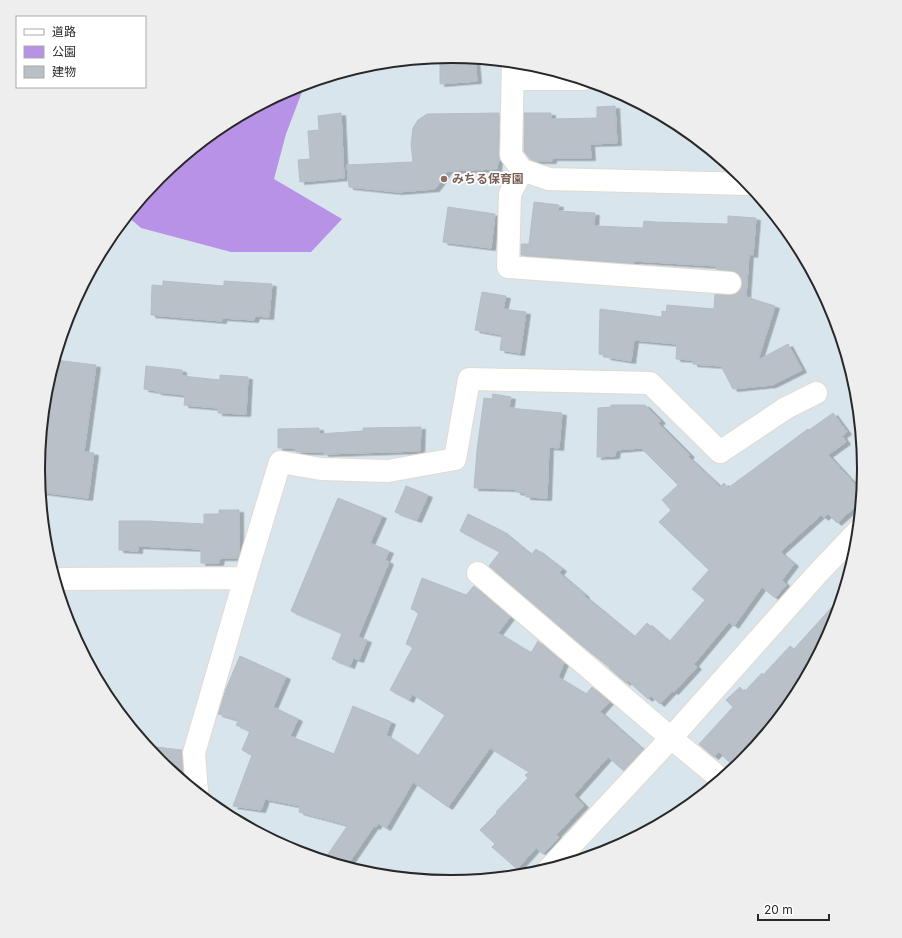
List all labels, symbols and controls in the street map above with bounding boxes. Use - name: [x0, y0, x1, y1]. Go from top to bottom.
- legend: [16, 16, 146, 88]
- text: 道路: [52, 24, 76, 39]
- text: 公園: [52, 44, 76, 59]
- text: 建物: [52, 64, 76, 79]
- place label: みちる保育園: [452, 171, 524, 186]
- marker: みちる保育園: [439, 174, 449, 184]
- scale bar: [758, 896, 829, 922]
- text: 20 m: [764, 902, 793, 917]

